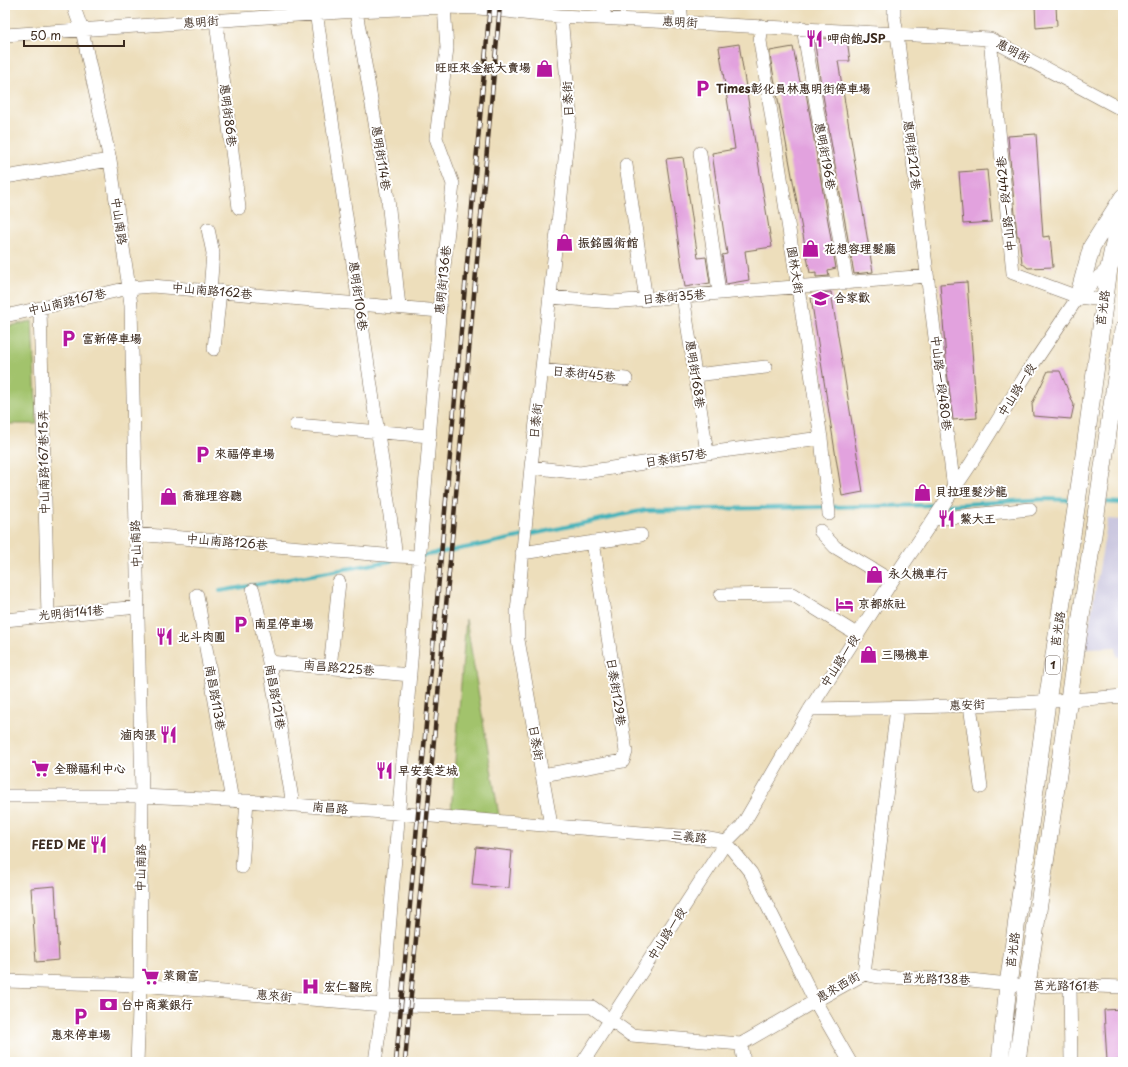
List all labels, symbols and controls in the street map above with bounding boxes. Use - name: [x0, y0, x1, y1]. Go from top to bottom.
- street label: 惠明街: [182, 11, 220, 31]
- street label: 惠明街: [662, 11, 699, 31]
- scale bar: [24, 22, 124, 48]
- text: 50 m: [30, 26, 61, 44]
- restaurant icon: 呷尚飽JSP: [804, 29, 824, 49]
- place label: 呷尚飽JSP: [827, 29, 886, 47]
- street label: 惠明街: [993, 34, 1034, 67]
- place label: 旺旺來金紙大賣場: [435, 58, 531, 76]
- shop icon: 旺旺來金紙大賣場: [534, 58, 554, 78]
- parking icon: Times彰化員林惠明街停車場: [693, 79, 713, 99]
- place label: Times彰化員林惠明街停車場: [716, 79, 871, 97]
- street label: 日泰街: [557, 81, 577, 118]
- street label: 惠明街86巷: [216, 82, 242, 148]
- street label: 惠明街212巷: [900, 119, 926, 191]
- street label: 惠明街196巷: [811, 120, 841, 191]
- street label: 惠明街114巷: [368, 124, 396, 192]
- street label: 中山路一段442巷: [991, 155, 1019, 253]
- street label: 中山南路: [108, 196, 132, 246]
- shop icon: 振銘國術館: [555, 233, 575, 253]
- place label: 振銘國術館: [578, 233, 639, 251]
- shop icon: 花想容理髮廳: [801, 239, 821, 259]
- place label: 花想容理髮廳: [824, 239, 896, 257]
- street label: 惠明街136巷: [429, 244, 455, 316]
- street label: 園林大街: [783, 245, 809, 295]
- street label: 惠明街106巷: [345, 260, 373, 332]
- street label: 中山南路162巷: [171, 278, 253, 303]
- street label: 中山南路167巷: [26, 283, 108, 319]
- street label: 日泰街35巷: [642, 284, 706, 308]
- school or university icon: 合家歡: [811, 288, 831, 308]
- place label: 合家歡: [834, 288, 870, 306]
- street label: 莒光路: [1091, 289, 1113, 327]
- parking icon: 富新停車場: [59, 329, 79, 349]
- place label: 富新停車場: [82, 329, 142, 347]
- street label: 中山路一段480巷: [927, 334, 957, 432]
- street label: 惠明街168巷: [682, 338, 710, 409]
- street label: 中山路一段: [993, 359, 1040, 420]
- street label: 日泰街45巷: [552, 361, 617, 385]
- street label: 日泰街: [524, 402, 546, 440]
- street label: 中山南路167巷15弄: [33, 409, 53, 515]
- street label: 日泰街57巷: [644, 443, 708, 471]
- parking icon: 來福停車場: [192, 444, 212, 464]
- place label: 來福停車場: [215, 444, 275, 462]
- shop icon: 貝拉理髮沙龍: [912, 482, 932, 502]
- place label: 貝拉理髮沙龍: [935, 482, 1007, 500]
- shop icon: 喬雅理容聽: [159, 486, 179, 506]
- place label: 喬雅理容聽: [182, 486, 242, 504]
- restaurant icon: 鱉大王: [937, 509, 957, 529]
- place label: 鱉大王: [960, 509, 996, 527]
- street label: 中山南路: [125, 520, 145, 568]
- street label: 中山南路126巷: [186, 528, 269, 554]
- shop icon: 永久機車行: [865, 564, 885, 584]
- place label: 永久機車行: [888, 564, 948, 582]
- hotel icon: 京都旅社: [835, 594, 855, 614]
- place label: 京都旅社: [858, 594, 906, 612]
- street label: 光明街141巷: [37, 600, 105, 624]
- street label: 莒光路: [1045, 610, 1069, 648]
- parking icon: 南星停車場: [231, 614, 251, 634]
- place label: 南星停車場: [254, 614, 314, 632]
- restaurant icon: 北斗肉圓: [155, 627, 175, 647]
- place label: 北斗肉圓: [178, 627, 226, 645]
- street label: 中山路一段: [815, 630, 863, 691]
- shop icon: 三陽機車: [858, 645, 878, 665]
- place label: 三陽機車: [881, 645, 929, 663]
- street label: 南昌路225巷: [303, 655, 376, 679]
- road number: 1: [1046, 656, 1060, 674]
- street label: 日泰街129巷: [603, 657, 631, 727]
- street label: 南昌路121巷: [261, 663, 291, 731]
- street label: 南昌路113巷: [201, 664, 231, 732]
- street label: 惠安街: [949, 694, 985, 714]
- street label: 日泰街: [525, 724, 549, 762]
- place label: 滷肉張: [120, 725, 157, 743]
- restaurant icon: 滷肉張: [159, 725, 179, 745]
- supermarket icon: 全聯福利中心: [31, 759, 51, 779]
- place label: 全聯福利中心: [54, 759, 126, 777]
- restaurant icon: 早安美芝城: [375, 761, 395, 781]
- place label: 早安美芝城: [398, 761, 458, 779]
- street label: 南昌路: [311, 796, 349, 818]
- street label: 三義路: [670, 825, 708, 847]
- place label: FEED ME: [31, 835, 86, 853]
- restaurant icon: FEED ME: [89, 835, 109, 855]
- street label: 中山南路: [131, 844, 149, 892]
- street label: 中山路一段: [642, 903, 690, 964]
- street label: 莒光路: [1001, 931, 1023, 969]
- supermarket icon: 萊爾富: [140, 966, 160, 986]
- place label: 萊爾富: [163, 966, 199, 984]
- street label: 惠來西街: [812, 966, 863, 1006]
- street label: 莒光路138巷: [901, 968, 971, 988]
- street label: 莒光路161巷: [1033, 975, 1099, 995]
- hospital icon: 宏仁醫院: [301, 977, 321, 997]
- place label: 宏仁醫院: [324, 977, 372, 995]
- street label: 惠來街: [255, 984, 293, 1006]
- bank icon: 台中商業銀行: [98, 995, 118, 1015]
- place label: 台中商業銀行: [121, 995, 193, 1013]
- parking icon: 惠來停車場: [71, 1006, 91, 1026]
- place label: 惠來停車場: [51, 1025, 111, 1043]

